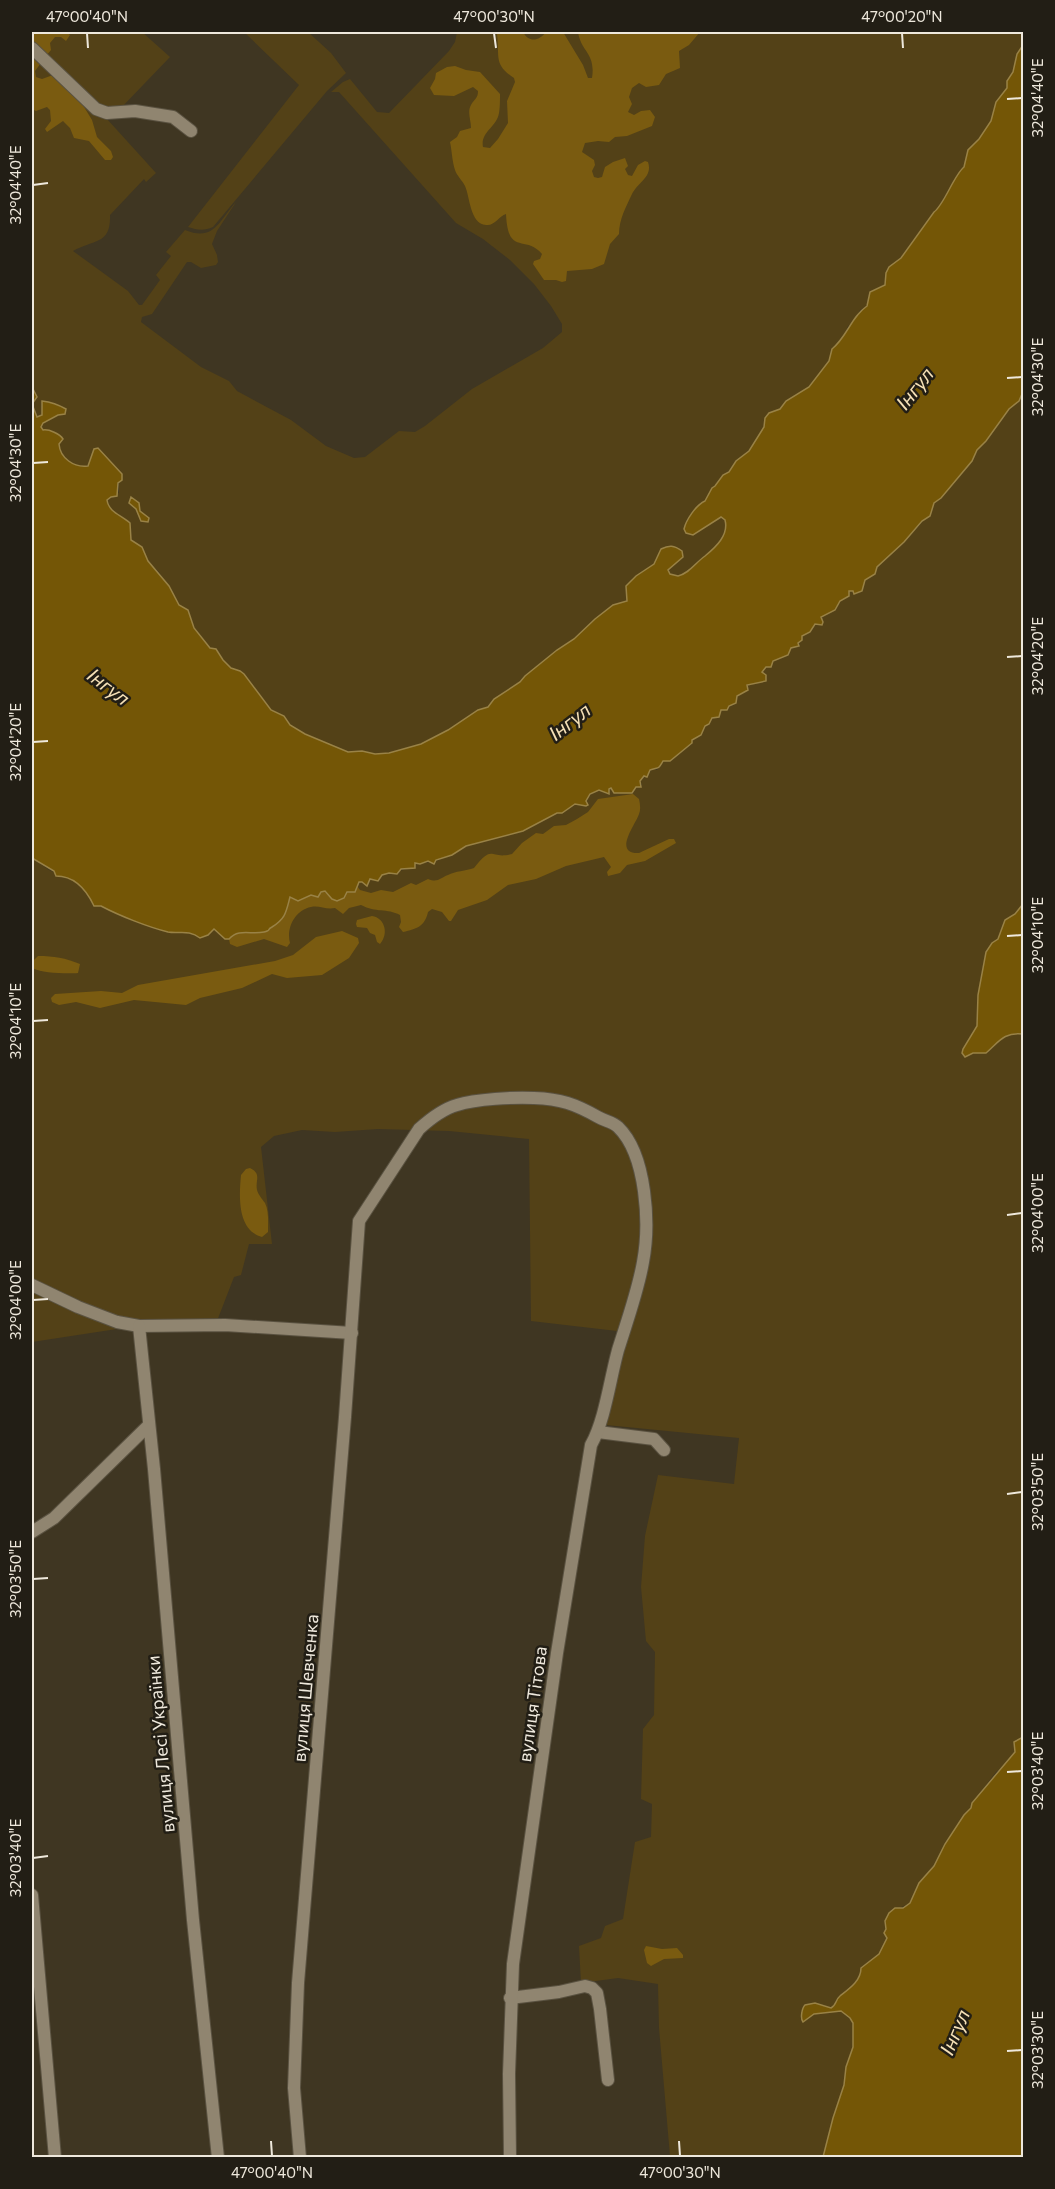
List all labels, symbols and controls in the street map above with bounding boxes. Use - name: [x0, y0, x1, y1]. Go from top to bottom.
- text: 47°00'40"N: [46, 7, 128, 25]
- text: 47°00'30"N: [453, 7, 535, 25]
- text: 47°00'20"N: [861, 7, 943, 25]
- text: 32°04'40"E: [1028, 58, 1046, 138]
- text: 32°04'40"E: [6, 145, 24, 225]
- text: 32°04'30"E: [1028, 338, 1046, 416]
- water label: Інгул: [890, 362, 938, 414]
- text: 32°04'30"E: [6, 424, 24, 502]
- text: 32°04'20"E: [1028, 617, 1046, 695]
- water label: Інгул: [83, 662, 135, 710]
- water label: Інгул: [543, 697, 595, 745]
- text: 32°04'20"E: [6, 703, 24, 781]
- text: 32°04'10"E: [1028, 897, 1046, 973]
- text: 32°04'10"E: [6, 983, 24, 1059]
- text: 32°04'00"E: [1028, 1173, 1046, 1253]
- text: 32°04'00"E: [6, 1260, 24, 1340]
- text: 32°03'50"E: [1028, 1453, 1046, 1531]
- text: 32°03'50"E: [6, 1540, 24, 1618]
- street label: вулиця Шевченка: [288, 1613, 322, 1763]
- street label: вулиця Тітова: [513, 1645, 551, 1763]
- street label: вулиця Лесі Українки: [141, 1655, 179, 1833]
- text: 32°03'40"E: [1028, 1732, 1046, 1810]
- text: 32°03'40"E: [6, 1819, 24, 1897]
- water label: Інгул: [934, 2005, 974, 2058]
- text: 32°03'30"E: [1028, 2011, 1046, 2089]
- text: 47°00'40"N: [231, 2163, 313, 2181]
- text: 47°00'30"N: [639, 2163, 721, 2181]

